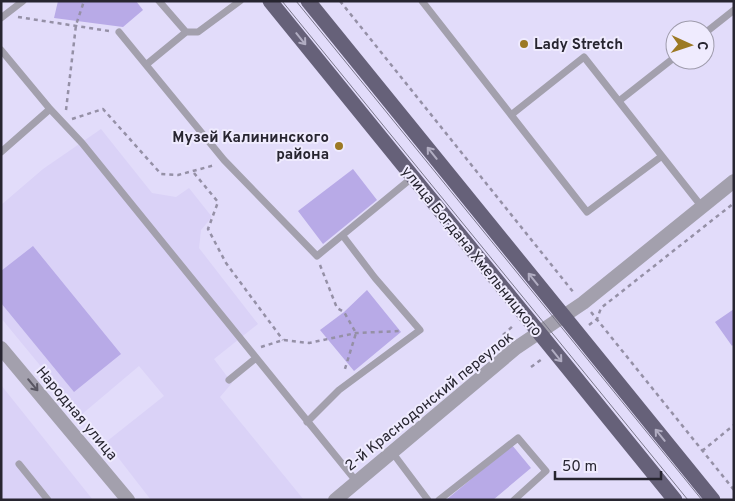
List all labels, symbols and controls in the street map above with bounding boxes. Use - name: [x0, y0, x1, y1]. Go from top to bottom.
- north arrow: [665, 20, 715, 70]
- one-way arrow: [295, 32, 306, 45]
- place label: Lady Stretch: [534, 36, 623, 55]
- marker: Lady Stretch: [518, 38, 530, 50]
- text: С: [693, 41, 710, 51]
- place label: Музей Калининского района: [172, 129, 329, 165]
- marker: Музей Калининского района: [333, 140, 345, 152]
- one-way arrow: [426, 146, 437, 159]
- street label: улица Богдана Хмельницкого: [396, 163, 545, 341]
- one-way arrow: [528, 273, 539, 286]
- street label: 2-й Краснодонский переулок: [342, 328, 518, 476]
- one-way arrow: [552, 349, 563, 362]
- street label: Народная улица: [31, 363, 121, 465]
- one-way arrow: [27, 378, 38, 391]
- one-way arrow: [654, 429, 665, 442]
- scale bar: [555, 448, 661, 480]
- text: 50 m: [562, 458, 597, 477]

